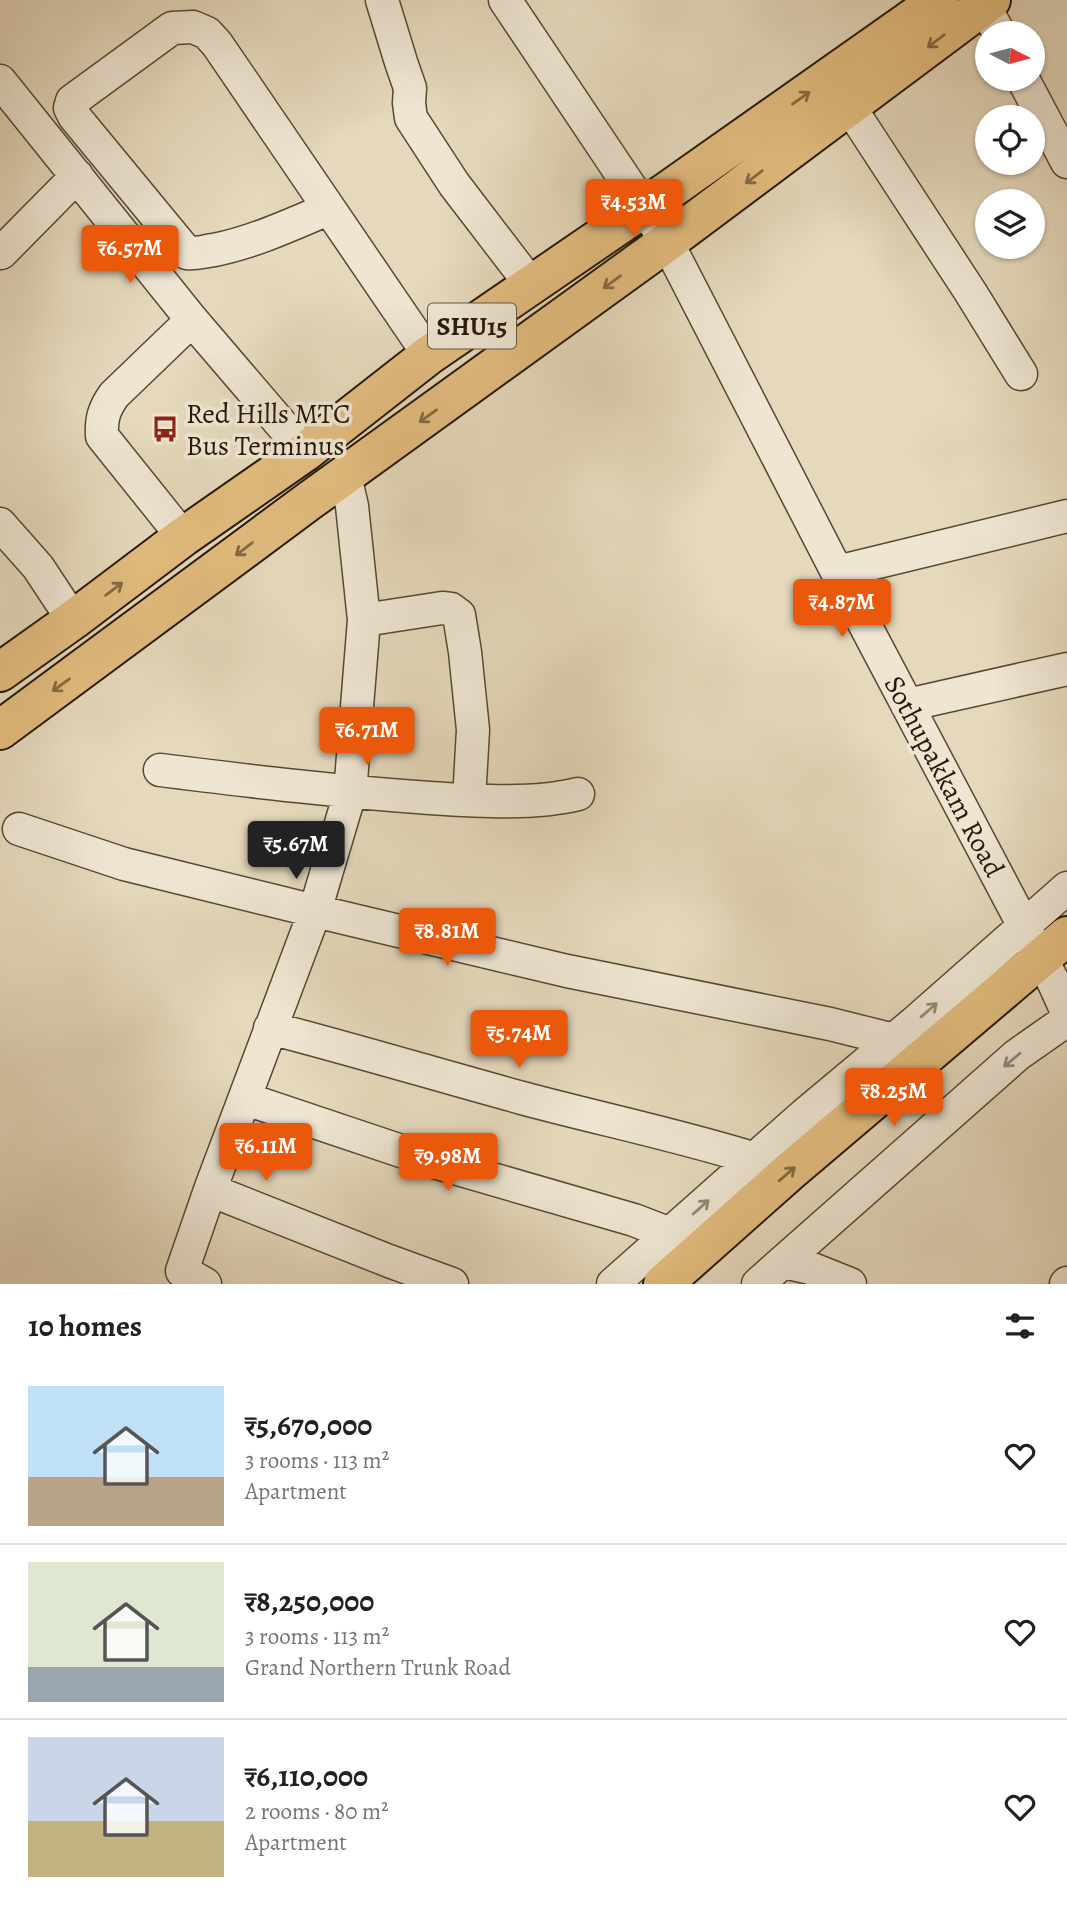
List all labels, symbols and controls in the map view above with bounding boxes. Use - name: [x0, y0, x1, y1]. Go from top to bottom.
- north arrow: [975, 21, 1045, 91]
- map controls: [975, 21, 1045, 259]
- one-way arrow: [927, 33, 946, 48]
- one-way arrow: [791, 91, 810, 105]
- button: locate: [975, 105, 1045, 175]
- one-way arrow: [745, 170, 764, 185]
- pin: ₹4.53M: [577, 180, 691, 239]
- text: ₹4.53M: [602, 186, 666, 217]
- button: layers: [975, 189, 1045, 259]
- pin: ₹6.57M: [73, 226, 187, 285]
- text: ₹6.57M: [98, 232, 162, 263]
- one-way arrow: [603, 275, 622, 290]
- road number: SHU15: [428, 304, 516, 348]
- place label: Red Hills MTC Bus Terminus: [186, 395, 351, 465]
- one-way arrow: [419, 409, 438, 423]
- bus stop icon: Red Hills MTC Bus Terminus: [150, 414, 180, 444]
- one-way arrow: [235, 542, 254, 557]
- pin: ₹4.87M: [785, 580, 899, 639]
- one-way arrow: [105, 581, 123, 596]
- text: ₹4.87M: [809, 586, 875, 617]
- street label: Sothupakkam Road: [875, 669, 1014, 885]
- one-way arrow: [52, 678, 71, 692]
- pin: ₹6.71M: [310, 708, 424, 767]
- text: ₹6.71M: [335, 714, 399, 745]
- pin: ₹5.67M: [239, 822, 353, 881]
- text: ₹5.67M: [264, 828, 328, 859]
- pin: ₹8.81M: [390, 908, 504, 968]
- text: ₹8.81M: [415, 915, 479, 946]
- one-way arrow: [920, 1002, 938, 1018]
- pin: ₹5.74M: [462, 1010, 576, 1070]
- text: ₹5.74M: [487, 1017, 551, 1048]
- one-way arrow: [1003, 1052, 1021, 1068]
- pin: ₹8.25M: [837, 1068, 951, 1128]
- text: ₹8.25M: [861, 1075, 927, 1106]
- pin: ₹6.11M: [209, 1124, 323, 1183]
- text: ₹6.11M: [235, 1130, 297, 1161]
- pin: ₹9.98M: [391, 1134, 505, 1193]
- text: ₹9.98M: [415, 1140, 481, 1171]
- one-way arrow: [778, 1166, 796, 1182]
- one-way arrow: [692, 1198, 709, 1215]
- text: 10 homes: [28, 1306, 142, 1346]
- icon: filters: [1001, 1307, 1039, 1345]
- text: ₹5,670,000: [245, 1405, 372, 1445]
- icon: home: [84, 1414, 168, 1498]
- icon: heart: [1001, 1437, 1039, 1475]
- text: 3 rooms · 113 m²: [245, 1445, 389, 1476]
- text: Apartment: [245, 1476, 347, 1507]
- text: ₹8,250,000: [245, 1581, 374, 1621]
- icon: home: [84, 1590, 168, 1674]
- icon: heart: [1001, 1613, 1039, 1651]
- text: 3 rooms · 113 m²: [245, 1621, 389, 1652]
- text: Grand Northern Trunk Road: [245, 1652, 511, 1683]
- text: ₹6,110,000: [245, 1756, 368, 1796]
- icon: home: [84, 1765, 168, 1849]
- icon: heart: [1001, 1788, 1039, 1826]
- text: 2 rooms · 80 m²: [245, 1796, 389, 1827]
- text: Apartment: [245, 1827, 347, 1858]

